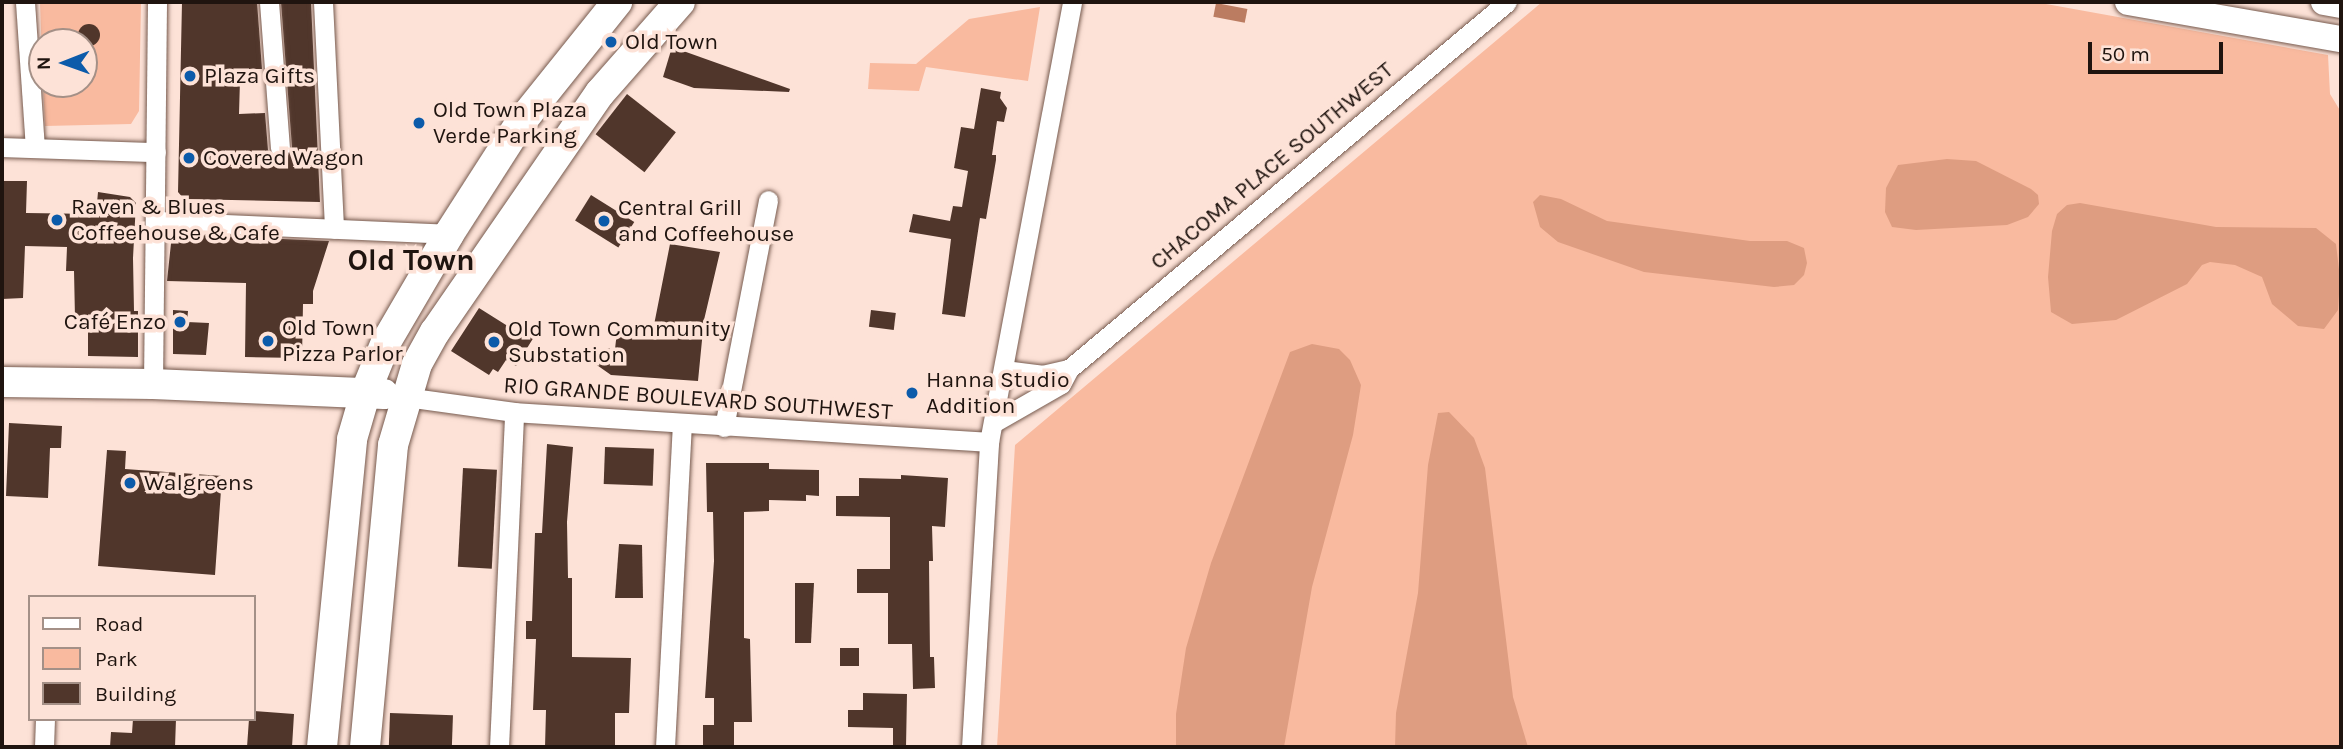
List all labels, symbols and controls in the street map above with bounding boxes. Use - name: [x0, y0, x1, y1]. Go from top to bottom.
- north arrow: [28, 28, 98, 98]
- place label: Old Town: [625, 28, 718, 56]
- scale bar: [2091, 28, 2226, 72]
- marker: Old Town: [603, 34, 619, 50]
- text: 50 m: [2101, 42, 2150, 66]
- text: N: [33, 56, 55, 70]
- street label: CHACOMA PLACE SOUTHWEST: [1145, 56, 1399, 276]
- place label: Plaza Gifts: [204, 62, 315, 90]
- marker: Plaza Gifts: [182, 68, 198, 84]
- place label: Old Town Plaza Verde Parking: [433, 96, 587, 150]
- marker: Old Town Plaza Verde Parking: [411, 115, 427, 131]
- place label: Covered Wagon: [203, 144, 364, 172]
- marker: Covered Wagon: [181, 150, 197, 166]
- place label: Raven & Blues Coffeehouse & Cafe: [71, 193, 280, 247]
- place label: Central Grill and Coffeehouse: [618, 194, 794, 248]
- marker: Raven & Blues Coffeehouse & Cafe: [49, 212, 65, 228]
- marker: Central Grill and Coffeehouse: [596, 213, 612, 229]
- district label: Old Town: [347, 242, 475, 278]
- place label: Café Enzo: [64, 308, 166, 336]
- marker: Café Enzo: [172, 314, 188, 330]
- place label: Old Town Pizza Parlor: [282, 314, 403, 368]
- place label: Old Town Community Substation: [508, 315, 730, 369]
- marker: Old Town Pizza Parlor: [260, 333, 276, 349]
- marker: Old Town Community Substation: [486, 334, 502, 350]
- place label: Hanna Studio Addition: [926, 366, 1069, 420]
- street label: RIO GRANDE BOULEVARD SOUTHWEST: [503, 372, 893, 426]
- marker: Hanna Studio Addition: [904, 385, 920, 401]
- place label: Walgreens: [144, 469, 254, 497]
- marker: Walgreens: [122, 475, 138, 491]
- legend: [28, 595, 256, 721]
- text: Road: [95, 612, 143, 636]
- text: Park: [95, 647, 138, 671]
- text: Building: [95, 682, 176, 706]

